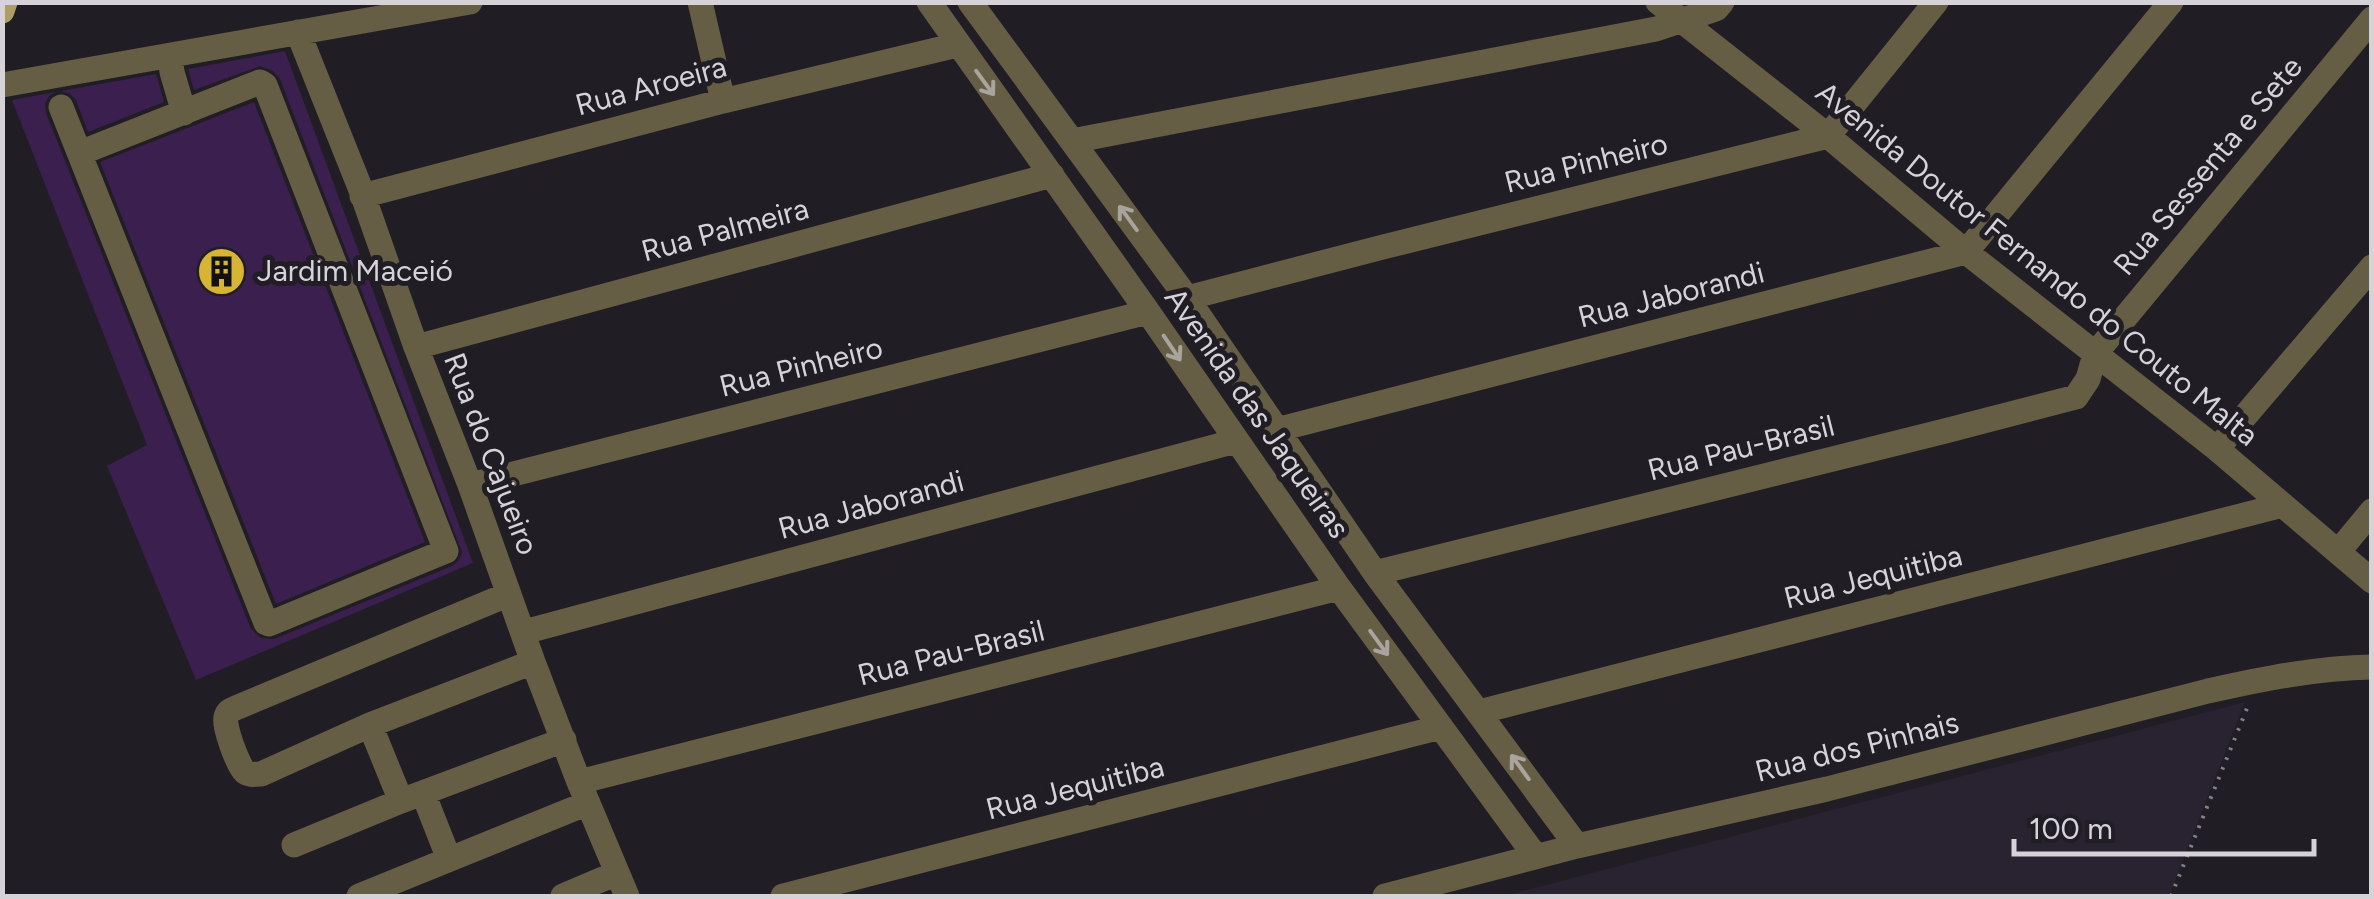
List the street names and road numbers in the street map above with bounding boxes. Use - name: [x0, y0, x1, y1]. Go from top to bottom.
- street label: Rua Aroeira: [571, 48, 730, 123]
- street label: Rua Sessenta e Sete: [2105, 49, 2310, 283]
- street label: Avenida Doutor Fernando do Couto Malta: [1809, 74, 2266, 454]
- street label: Rua Pinheiro: [1500, 124, 1671, 201]
- street label: Rua Palmeira: [637, 189, 812, 270]
- street label: Rua Jaborandi: [1574, 253, 1768, 336]
- street label: Avenida das Jaqueiras: [1157, 280, 1358, 545]
- street label: Rua Pinheiro: [715, 328, 886, 405]
- street label: Rua do Cajueiro: [436, 348, 547, 560]
- street label: Rua Pau-Brasil: [1644, 406, 1838, 489]
- street label: Rua Jaborandi: [774, 462, 968, 547]
- street label: Rua Jequitiba: [1780, 537, 1966, 617]
- street label: Rua Pau-Brasil: [854, 611, 1048, 694]
- street label: Rua dos Pinhais: [1751, 703, 1963, 790]
- street label: Rua Jequitiba: [982, 748, 1168, 828]

